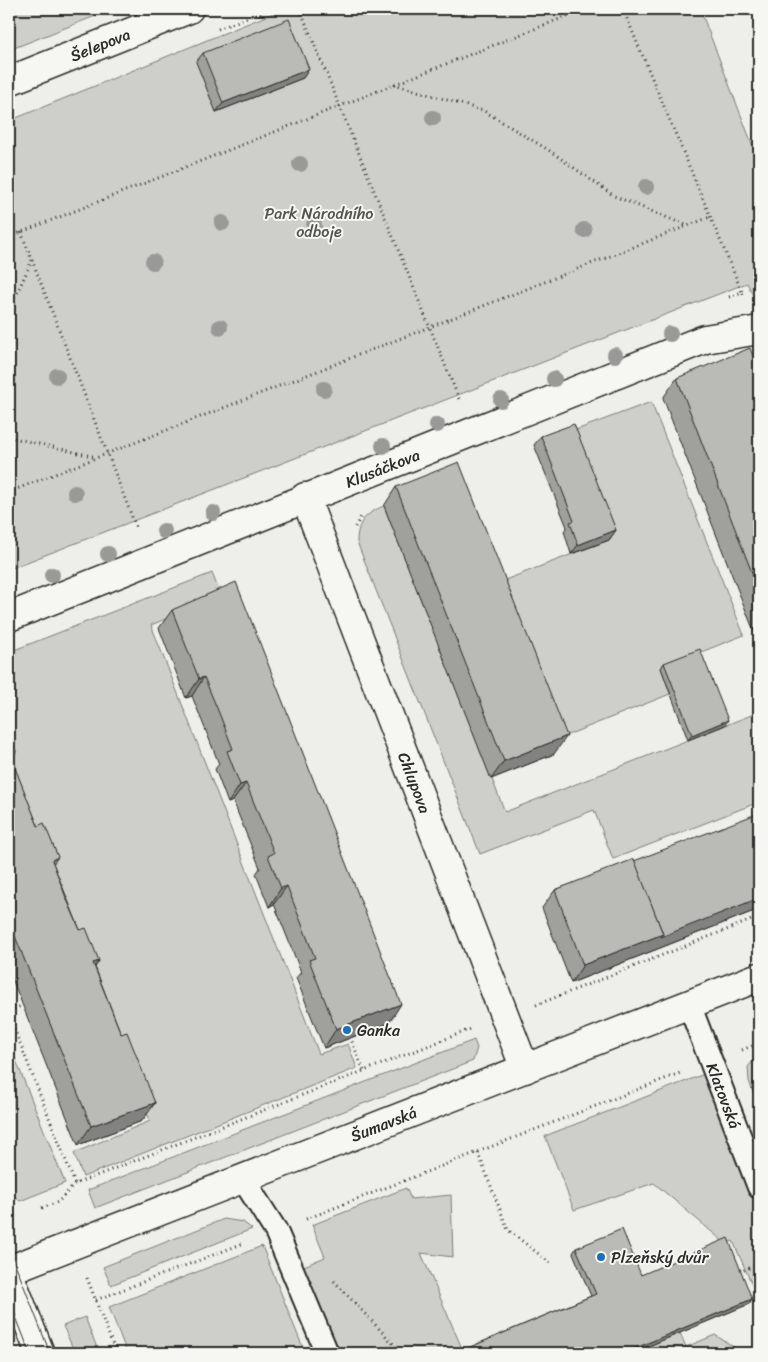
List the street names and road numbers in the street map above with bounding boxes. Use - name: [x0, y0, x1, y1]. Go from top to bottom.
- street label: Šelepova: [65, 19, 135, 70]
- street label: Klusáčkova: [341, 440, 424, 496]
- street label: Chlupova: [390, 748, 440, 817]
- street label: Klatovská: [698, 1058, 750, 1133]
- street label: Šumavská: [346, 1098, 421, 1150]

